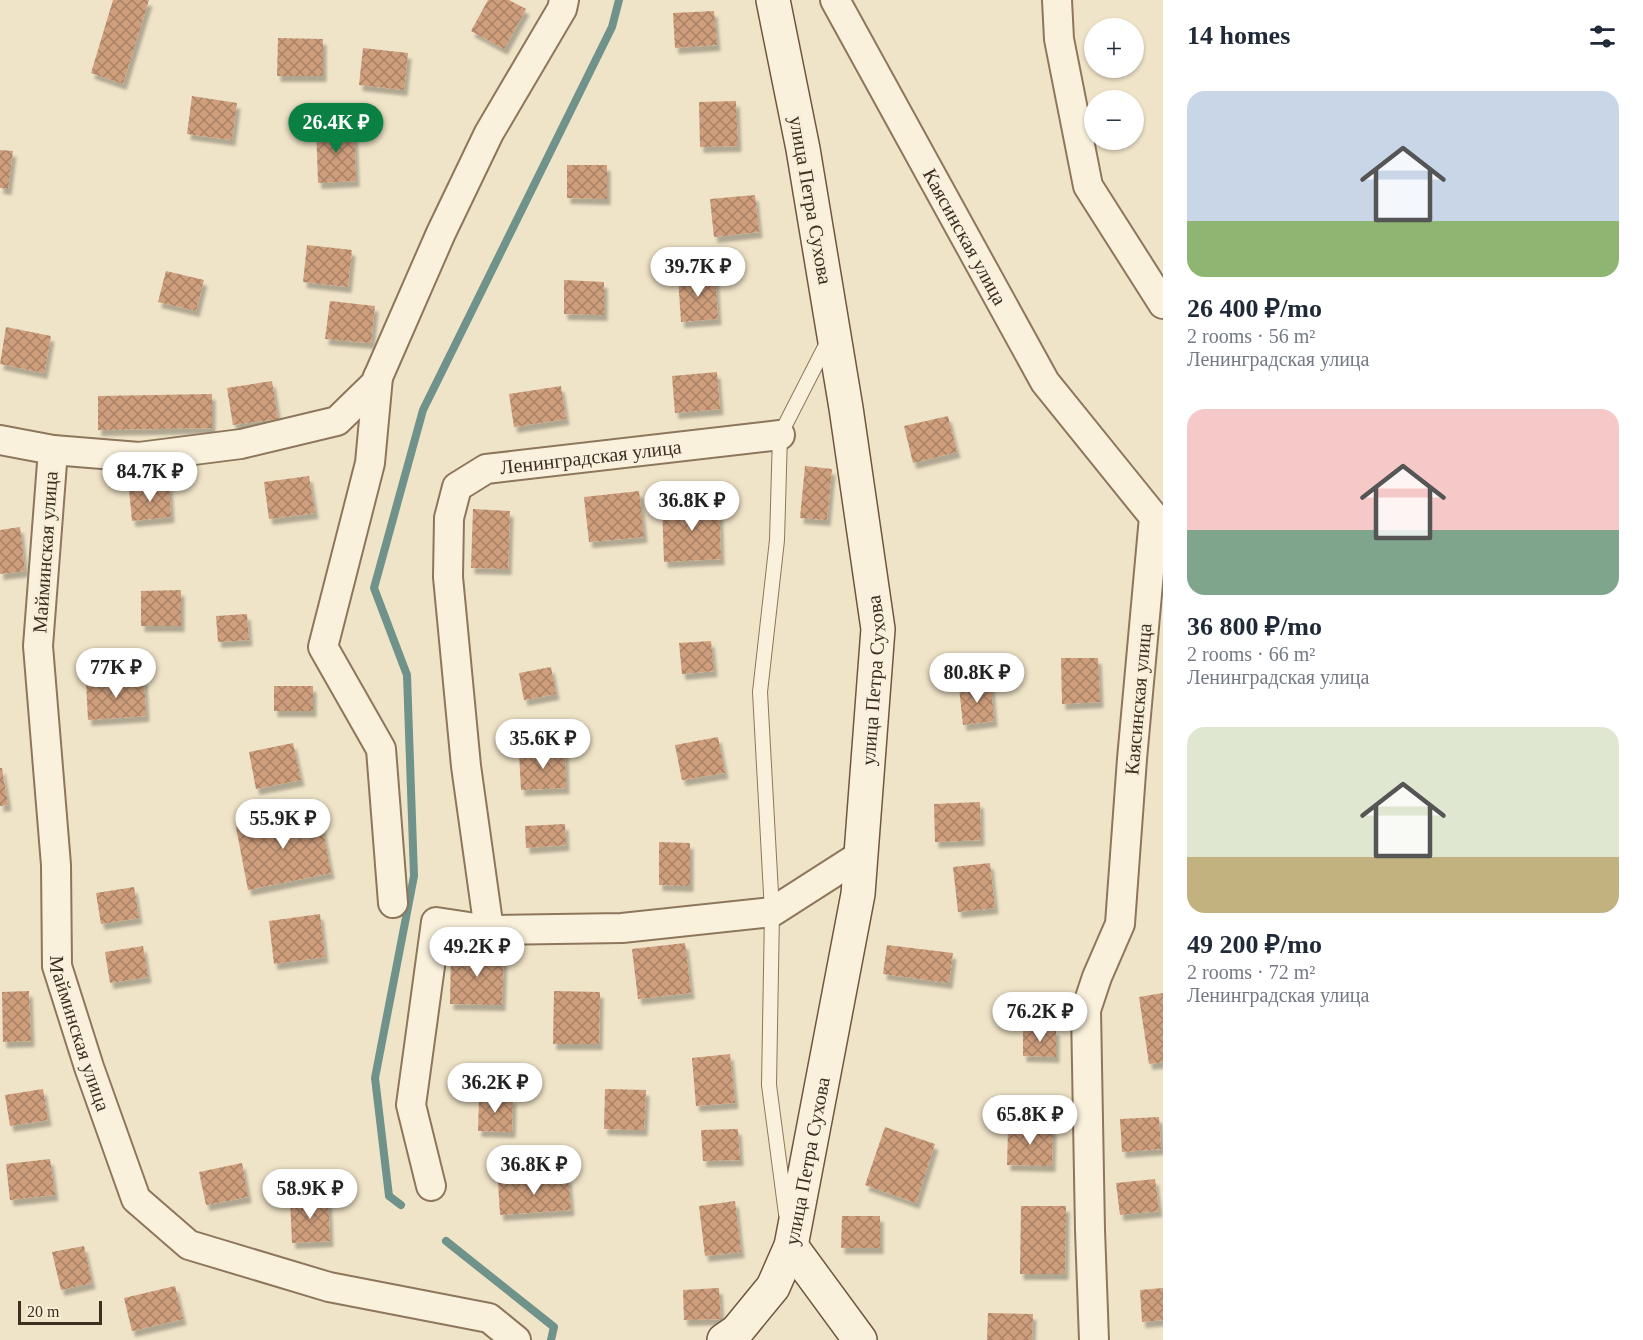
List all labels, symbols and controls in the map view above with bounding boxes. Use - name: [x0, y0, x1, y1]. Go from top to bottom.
- map controls: [1084, 18, 1144, 150]
- button: +: [1084, 18, 1144, 78]
- icon: filters: [1586, 20, 1619, 53]
- text: 14 homes: [1187, 21, 1290, 50]
- button: −: [1084, 90, 1144, 150]
- pin: 26.4K ₽: [281, 103, 391, 154]
- text: 26.4K ₽: [302, 111, 370, 133]
- street label: улица Петра Сухова: [784, 114, 837, 286]
- icon: home: [1349, 130, 1457, 238]
- street label: Каясинская улица: [919, 165, 1011, 309]
- pin: 39.7K ₽: [643, 247, 753, 298]
- text: 39.7K ₽: [664, 255, 732, 277]
- text: 26 400 ₽/mo: [1187, 294, 1322, 323]
- text: 2 rooms · 56 m²: [1187, 325, 1315, 347]
- text: Ленинградская улица: [1187, 348, 1369, 370]
- street label: Ленинградская улица: [499, 435, 683, 478]
- icon: home: [1349, 448, 1457, 556]
- pin: 84.7K ₽: [95, 452, 205, 503]
- text: 84.7K ₽: [116, 460, 184, 482]
- street label: Майминская улица: [28, 470, 63, 634]
- pin: 36.8K ₽: [637, 481, 747, 532]
- text: 36.8K ₽: [658, 489, 726, 511]
- street label: улица Петра Сухова: [857, 594, 890, 766]
- text: 36 800 ₽/mo: [1187, 612, 1322, 641]
- street label: Каясинская улица: [1120, 622, 1157, 776]
- text: 2 rooms · 66 m²: [1187, 643, 1315, 665]
- pin: 77K ₽: [74, 648, 158, 699]
- pin: 80.8K ₽: [922, 653, 1032, 704]
- text: 77K ₽: [90, 656, 142, 678]
- text: 80.8K ₽: [943, 661, 1011, 683]
- text: Ленинградская улица: [1187, 666, 1369, 688]
- pin: 35.6K ₽: [488, 719, 598, 770]
- text: 35.6K ₽: [509, 727, 577, 749]
- icon: home: [1349, 766, 1457, 874]
- pin: 55.9K ₽: [228, 799, 338, 850]
- text: 55.9K ₽: [249, 807, 317, 829]
- pin: 49.2K ₽: [422, 927, 532, 978]
- text: 49 200 ₽/mo: [1187, 930, 1322, 959]
- text: 49.2K ₽: [443, 935, 511, 957]
- street label: Майминская улица: [46, 955, 115, 1114]
- text: 2 rooms · 72 m²: [1187, 961, 1315, 983]
- text: Ленинградская улица: [1187, 984, 1369, 1006]
- pin: 76.2K ₽: [985, 992, 1095, 1043]
- text: 76.2K ₽: [1006, 1000, 1074, 1022]
- pin: 36.2K ₽: [440, 1063, 550, 1114]
- text: 36.2K ₽: [461, 1071, 529, 1093]
- street label: улица Петра Сухова: [780, 1075, 834, 1247]
- pin: 65.8K ₽: [975, 1095, 1085, 1146]
- text: 65.8K ₽: [996, 1103, 1064, 1125]
- pin: 36.8K ₽: [479, 1145, 589, 1196]
- text: 36.8K ₽: [500, 1153, 568, 1175]
- pin: 58.9K ₽: [255, 1169, 365, 1220]
- text: 58.9K ₽: [276, 1177, 344, 1199]
- scale bar: [18, 1298, 102, 1326]
- text: 20 m: [27, 1303, 59, 1320]

